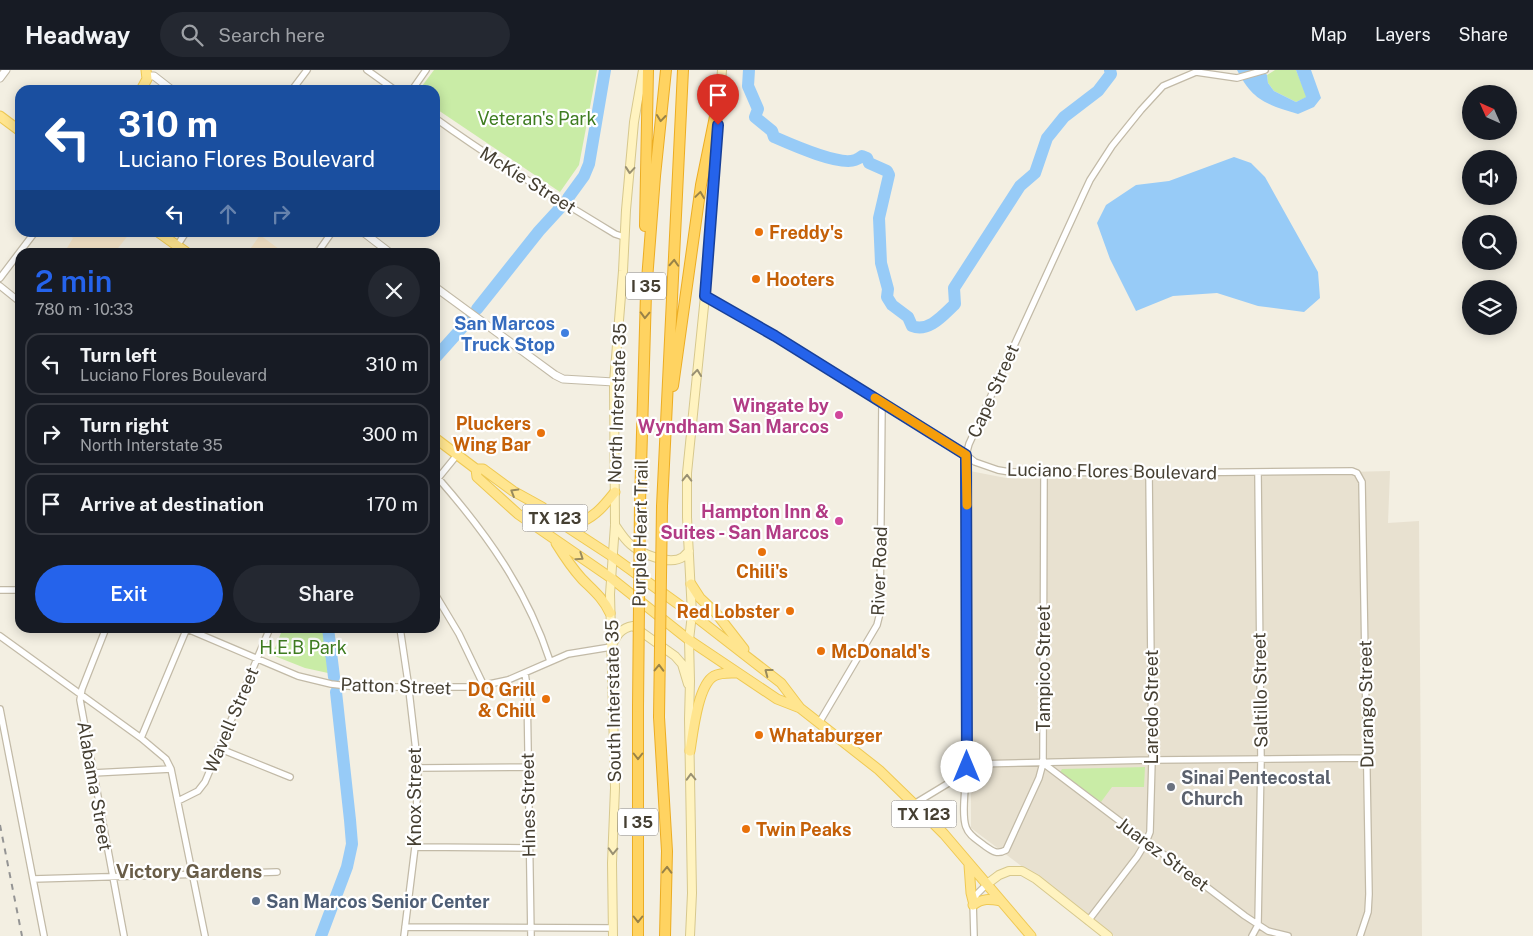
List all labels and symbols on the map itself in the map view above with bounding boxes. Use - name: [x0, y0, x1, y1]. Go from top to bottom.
- pin: [697, 74, 739, 125]
- north arrow: [1462, 85, 1518, 140]
- park label: Veteran's Park: [477, 108, 597, 129]
- one-way arrow: [656, 115, 667, 123]
- street label: McKie Street: [476, 142, 580, 218]
- one-way arrow: [625, 167, 636, 175]
- one-way arrow: [694, 191, 705, 199]
- place label: Freddy's: [769, 222, 843, 243]
- marker: Freddy's: [753, 226, 765, 238]
- one-way arrow: [668, 259, 679, 267]
- place label: Hooters: [766, 269, 834, 290]
- road number: I 35: [626, 272, 666, 300]
- marker: Hooters: [750, 273, 762, 285]
- one-way arrow: [640, 312, 650, 320]
- place label: San Marcos Truck Stop: [454, 313, 555, 355]
- street label: North Interstate 35: [604, 322, 630, 484]
- marker: San Marcos Truck Stop: [559, 327, 571, 339]
- street label: Cape Street: [963, 341, 1023, 441]
- one-way arrow: [691, 369, 702, 377]
- place label: Wingate by Wyndham San Marcos: [638, 395, 829, 437]
- marker: Wingate by Wyndham San Marcos: [833, 409, 845, 421]
- place label: Pluckers Wing Bar: [453, 413, 532, 455]
- marker: Pluckers Wing Bar: [535, 427, 547, 439]
- street label: Purple Heart Trail: [628, 459, 652, 607]
- street label: Luciano Flores Boulevard: [1007, 459, 1217, 483]
- one-way arrow: [682, 473, 692, 481]
- one-way arrow: [511, 488, 520, 498]
- place label: Hampton Inn & Suites - San Marcos: [660, 501, 829, 543]
- road number: TX 123: [522, 504, 588, 532]
- marker: Hampton Inn & Suites - San Marcos: [833, 515, 845, 527]
- street label: River Road: [867, 526, 891, 616]
- marker: Chili's: [756, 546, 768, 558]
- one-way arrow: [574, 551, 583, 560]
- place label: Chili's: [736, 561, 788, 582]
- place label: Red Lobster: [676, 601, 781, 622]
- street label: Tampico Street: [1033, 604, 1054, 732]
- marker: Red Lobster: [784, 605, 796, 617]
- street label: South Interstate 35: [601, 619, 625, 783]
- street label: Saltillo Street: [1248, 632, 1272, 748]
- park label: H.E.B Park: [259, 637, 347, 658]
- street label: Durango Street: [1354, 640, 1378, 768]
- place label: McDonald's: [831, 641, 930, 662]
- marker: McDonald's: [815, 645, 827, 657]
- street label: Laredo Street: [1141, 650, 1162, 764]
- street label: Wavell Street: [199, 664, 263, 776]
- one-way arrow: [654, 664, 664, 672]
- one-way arrow: [764, 669, 774, 678]
- street label: Patton Street: [340, 674, 452, 698]
- place label: DQ Grill & Chill: [468, 679, 536, 721]
- marker: DQ Grill & Chill: [540, 693, 552, 705]
- street label: Alabama Street: [73, 720, 117, 852]
- place label: Whataburger: [769, 725, 883, 746]
- marker: Whataburger: [753, 729, 765, 741]
- position arrow: [940, 740, 992, 792]
- street label: Knox Street: [404, 747, 425, 847]
- street label: Hines Street: [517, 752, 539, 858]
- one-way arrow: [633, 752, 643, 760]
- place label: Sinai Pentecostal Church: [1181, 767, 1331, 809]
- one-way arrow: [685, 773, 696, 781]
- marker: Sinai Pentecostal Church: [1165, 781, 1177, 793]
- road number: TX 123: [892, 801, 956, 828]
- road number: I 35: [618, 809, 658, 836]
- street label: Juarez Street: [1113, 813, 1213, 895]
- place label: Twin Peaks: [756, 819, 851, 840]
- marker: Twin Peaks: [740, 823, 752, 835]
- one-way arrow: [608, 847, 618, 855]
- district label: Victory Gardens: [116, 860, 262, 882]
- one-way arrow: [661, 866, 672, 874]
- place label: San Marcos Senior Center: [266, 891, 490, 912]
- marker: San Marcos Senior Center: [250, 895, 262, 907]
- one-way arrow: [633, 915, 643, 923]

